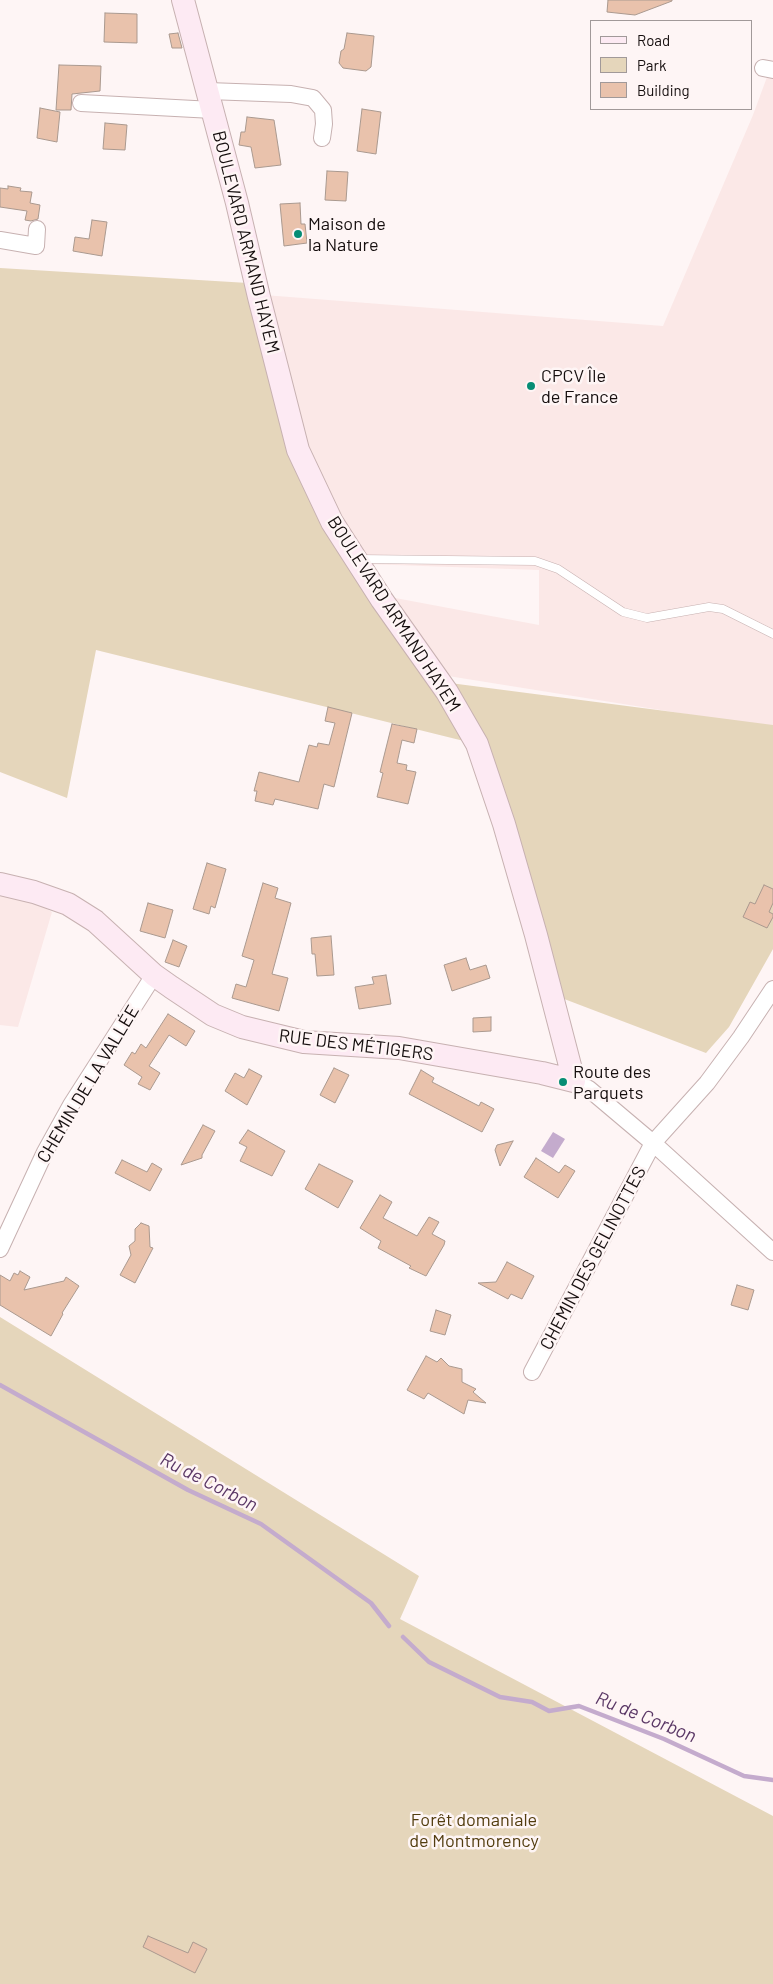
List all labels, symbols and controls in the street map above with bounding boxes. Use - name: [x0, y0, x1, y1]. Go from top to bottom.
- legend: [590, 20, 753, 110]
- text: Road: [637, 31, 670, 49]
- text: Park: [637, 56, 666, 74]
- text: Building: [637, 81, 690, 99]
- street label: BOULEVARD ARMAND HAYEM: [208, 128, 284, 356]
- place label: Maison de la Nature: [308, 213, 386, 255]
- marker: Maison de la Nature: [292, 228, 304, 240]
- place label: CPCV Île de France: [541, 365, 618, 408]
- marker: CPCV Île de France: [525, 380, 537, 392]
- street label: BOULEVARD ARMAND HAYEM: [323, 512, 465, 716]
- street label: CHEMIN DE LA VALLÉE: [32, 1001, 144, 1167]
- street label: RUE DES MÉTIGERS: [278, 1025, 434, 1065]
- place label: Route des Parquets: [573, 1061, 651, 1104]
- marker: Route des Parquets: [557, 1076, 569, 1088]
- street label: CHEMIN DES GELINOTTES: [535, 1162, 651, 1354]
- water label: Ru de Corbon: [156, 1448, 262, 1516]
- water label: Ru de Corbon: [592, 1687, 700, 1747]
- park label: Forêt domaniale de Montmorency: [409, 1809, 539, 1852]

